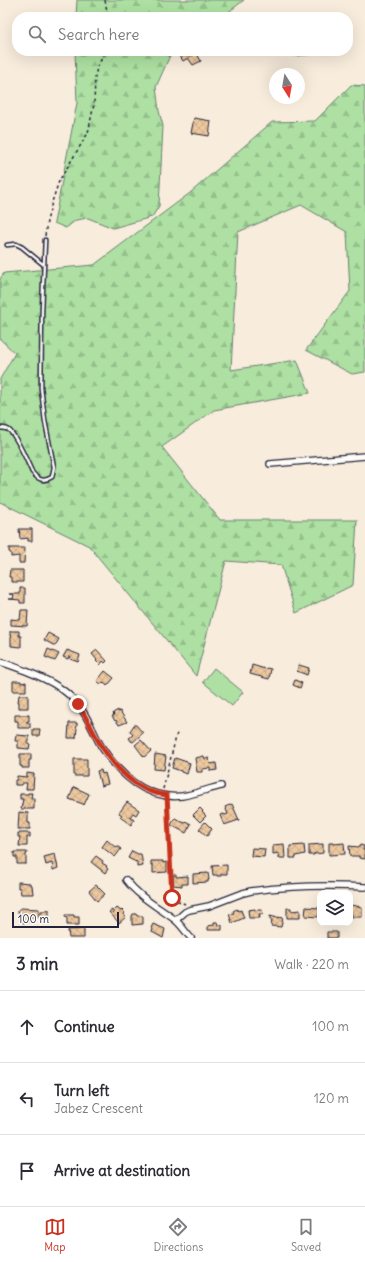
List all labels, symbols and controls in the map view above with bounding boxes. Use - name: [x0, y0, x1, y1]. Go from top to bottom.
- search box: [12, 12, 353, 56]
- icon: search: [26, 23, 48, 45]
- text: Search here: [58, 25, 139, 44]
- north arrow: [269, 68, 305, 104]
- route end: [69, 695, 87, 713]
- route start: [163, 889, 181, 907]
- map controls: [317, 890, 353, 926]
- button: layers: [317, 890, 353, 926]
- scale bar: [12, 910, 119, 929]
- text: 100 m: [18, 912, 49, 926]
- text: 3 min: [16, 953, 58, 975]
- text: Walk · 220 m: [274, 956, 349, 973]
- icon: ahead: [16, 1016, 38, 1038]
- text: Continue: [54, 1017, 115, 1036]
- text: 100 m: [312, 1018, 349, 1035]
- text: Turn left: [54, 1081, 109, 1100]
- icon: left: [16, 1088, 38, 1110]
- text: 120 m: [314, 1090, 349, 1107]
- text: Jabez Crescent: [54, 1100, 143, 1117]
- icon: arrive: [16, 1160, 38, 1182]
- text: Arrive at destination: [54, 1161, 190, 1180]
- tab: Map: [44, 1216, 66, 1254]
- tab: Directions: [154, 1216, 203, 1254]
- tab: Saved: [291, 1216, 321, 1254]

